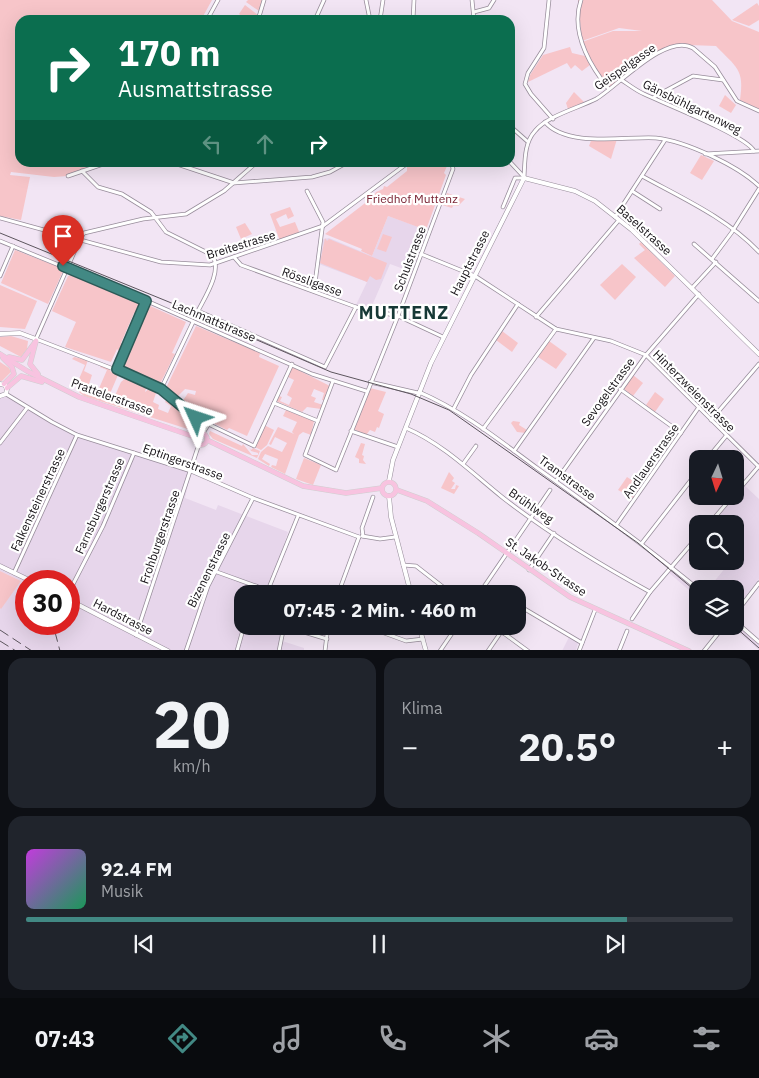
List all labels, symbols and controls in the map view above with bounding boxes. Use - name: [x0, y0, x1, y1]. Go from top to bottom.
- text: 170 m: [118, 30, 221, 76]
- icon: right: [35, 35, 100, 100]
- street label: Geispelgasse: [591, 40, 659, 93]
- text: Ausmattstrasse: [118, 74, 273, 103]
- street label: Gänsbühlgartenweg: [640, 76, 745, 137]
- icon: left: [198, 130, 226, 158]
- icon: ahead: [251, 130, 279, 158]
- icon: right: [304, 130, 332, 158]
- park label: Friedhof Muttenz: [366, 191, 458, 206]
- street label: Baselstrasse: [614, 201, 675, 259]
- pin: [42, 215, 84, 266]
- icon: arrive: [49, 222, 77, 250]
- street label: Schulstrasse: [390, 224, 429, 294]
- street label: Breitestrasse: [204, 227, 278, 262]
- street label: Hauptstrasse: [447, 227, 493, 298]
- street label: Rössligasse: [280, 264, 345, 299]
- street label: Lachmattstrasse: [170, 296, 259, 345]
- district label: MUTTENZ: [359, 301, 449, 324]
- street label: Hinterzweienstrasse: [650, 346, 739, 435]
- street label: Sevogelstrasse: [578, 354, 638, 429]
- street label: Prattelerstrasse: [69, 375, 156, 418]
- position arrow: [169, 391, 221, 443]
- street label: Andlauerstrasse: [619, 420, 682, 501]
- street label: Eptingerstrasse: [141, 440, 226, 483]
- street label: Falkensteinerstrasse: [7, 446, 68, 554]
- north arrow: [689, 450, 744, 505]
- map controls: [689, 450, 744, 635]
- street label: Tramstrasse: [536, 452, 599, 503]
- street label: Farnsburgerstrasse: [72, 455, 128, 556]
- street label: Brühlweg: [506, 485, 557, 527]
- street label: Frohburgerstrasse: [136, 487, 183, 586]
- button: search: [689, 515, 744, 570]
- street label: Bizenenstrasse: [184, 529, 233, 610]
- street label: St. Jakob-Strasse: [503, 534, 590, 599]
- speed limit sign: 30: [15, 570, 80, 635]
- button: layers: [689, 580, 744, 635]
- street label: Hardstrasse: [91, 595, 156, 638]
- text: 07:45 · 2 Min. · 460 m: [283, 598, 477, 622]
- text: 20: [153, 681, 231, 766]
- text: Klima: [402, 698, 443, 718]
- text: 20.5°: [518, 722, 616, 771]
- text: −: [402, 728, 418, 765]
- text: +: [716, 728, 733, 765]
- text: km/h: [173, 756, 211, 776]
- text: 92.4 FM: [101, 857, 172, 881]
- text: Musik: [101, 881, 143, 901]
- icon: previous: [130, 930, 158, 958]
- icon: pause: [365, 930, 393, 958]
- icon: next: [601, 930, 629, 958]
- icon: directions: [165, 1021, 200, 1056]
- icon: music: [270, 1021, 305, 1056]
- icon: phone: [375, 1021, 410, 1056]
- icon: climate: [479, 1021, 514, 1056]
- icon: car: [584, 1021, 619, 1056]
- icon: filters: [689, 1021, 724, 1056]
- text: 07:43: [35, 1024, 95, 1053]

